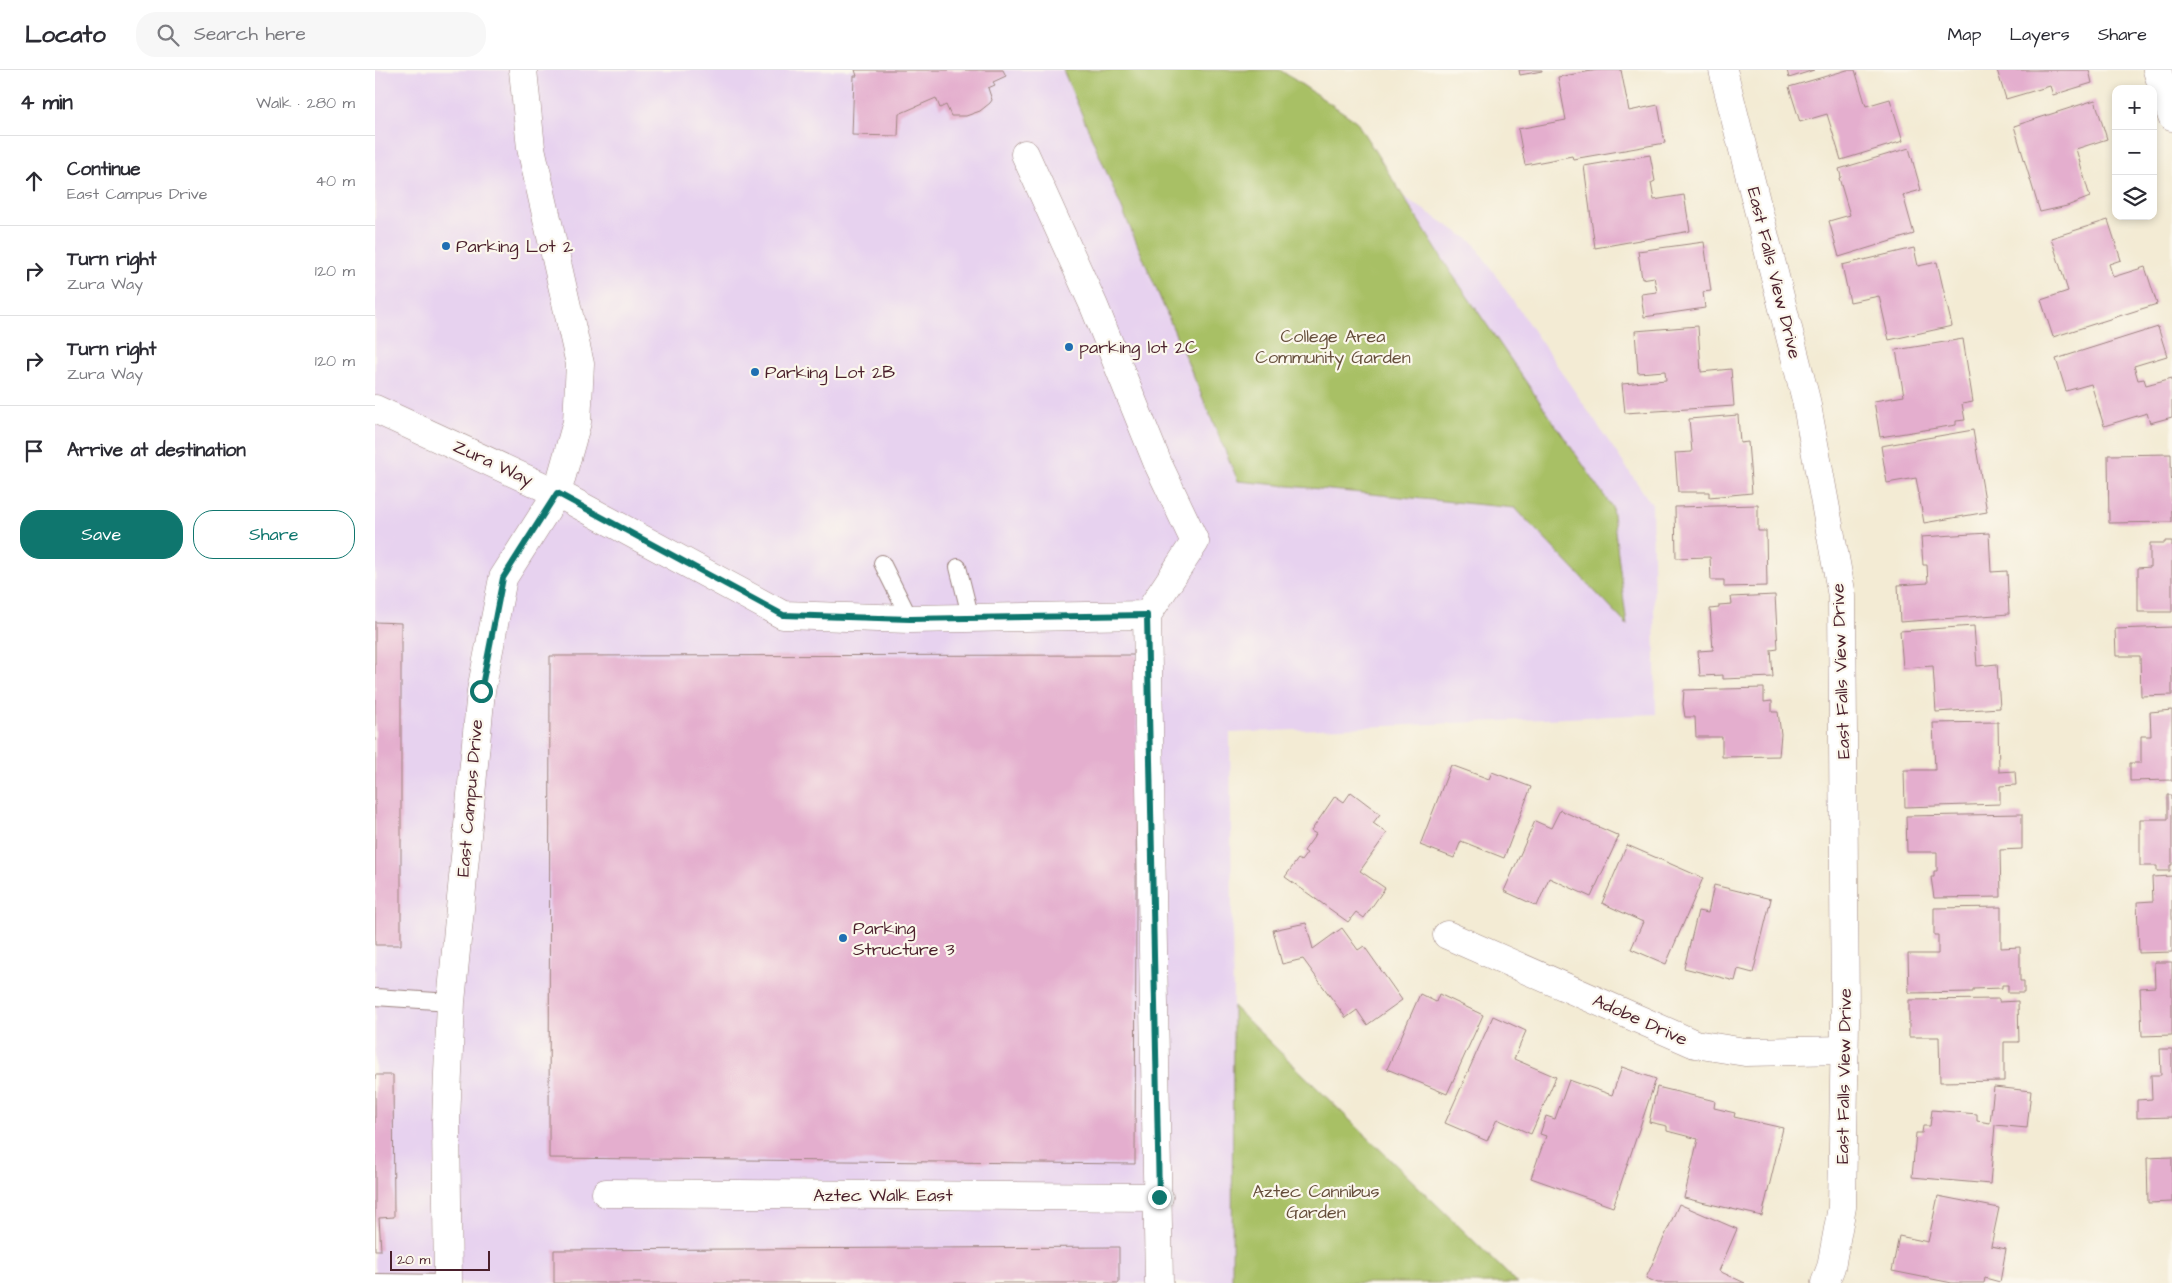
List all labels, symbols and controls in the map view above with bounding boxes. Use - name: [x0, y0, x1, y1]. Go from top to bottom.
- search box: [136, 12, 486, 57]
- text: Locato: [25, 18, 106, 52]
- icon: search: [154, 21, 182, 49]
- text: Search here: [194, 21, 306, 48]
- text: Map: [1947, 22, 1981, 47]
- text: Layers: [2009, 22, 2070, 47]
- text: Share: [2098, 22, 2147, 47]
- map controls: [2112, 85, 2157, 220]
- button: +: [2112, 85, 2157, 130]
- text: 4 min: [20, 88, 73, 117]
- text: Walk · 280 m: [256, 92, 355, 114]
- button: −: [2112, 130, 2157, 175]
- text: Continue: [67, 156, 141, 183]
- icon: ahead: [20, 167, 48, 195]
- text: 40 m: [315, 170, 355, 192]
- button: layers: [2112, 175, 2157, 220]
- text: East Campus Drive: [67, 183, 207, 205]
- street label: East Falls View Drive: [1741, 185, 1807, 362]
- place label: Parking Lot 2: [456, 234, 574, 260]
- marker: Parking Lot 2: [440, 240, 452, 252]
- text: Turn right: [67, 246, 156, 273]
- icon: right: [20, 257, 48, 285]
- text: 120 m: [315, 260, 355, 282]
- text: Zura Way: [67, 273, 143, 295]
- park label: College Area Community Garden: [1255, 324, 1411, 371]
- place label: parking lot 2C: [1079, 335, 1198, 361]
- text: Turn right: [67, 336, 156, 363]
- marker: parking lot 2C: [1063, 341, 1075, 353]
- icon: right: [20, 347, 48, 375]
- text: 120 m: [315, 350, 355, 372]
- place label: Parking Lot 2B: [765, 360, 895, 386]
- text: Zura Way: [67, 363, 143, 385]
- marker: Parking Lot 2B: [749, 366, 761, 378]
- street label: Zura Way: [449, 434, 537, 493]
- icon: arrive: [20, 437, 48, 465]
- text: Arrive at destination: [67, 437, 246, 464]
- button: Save: [20, 510, 183, 559]
- button: Share: [193, 510, 355, 559]
- street label: East Falls View Drive: [1825, 582, 1857, 759]
- route start: [470, 680, 493, 703]
- street label: East Campus Drive: [451, 718, 489, 878]
- place label: Parking Structure 3: [853, 916, 955, 962]
- marker: Parking Structure 3: [837, 932, 849, 944]
- street label: Adobe Drive: [1589, 988, 1692, 1052]
- street label: East Falls View Drive: [1830, 988, 1858, 1164]
- park label: Aztec Cannibus Garden: [1253, 1179, 1379, 1225]
- street label: Aztec Walk East: [813, 1183, 953, 1208]
- route end: [1148, 1186, 1171, 1209]
- scale bar: [390, 1248, 490, 1271]
- text: 20 m: [397, 1250, 430, 1270]

